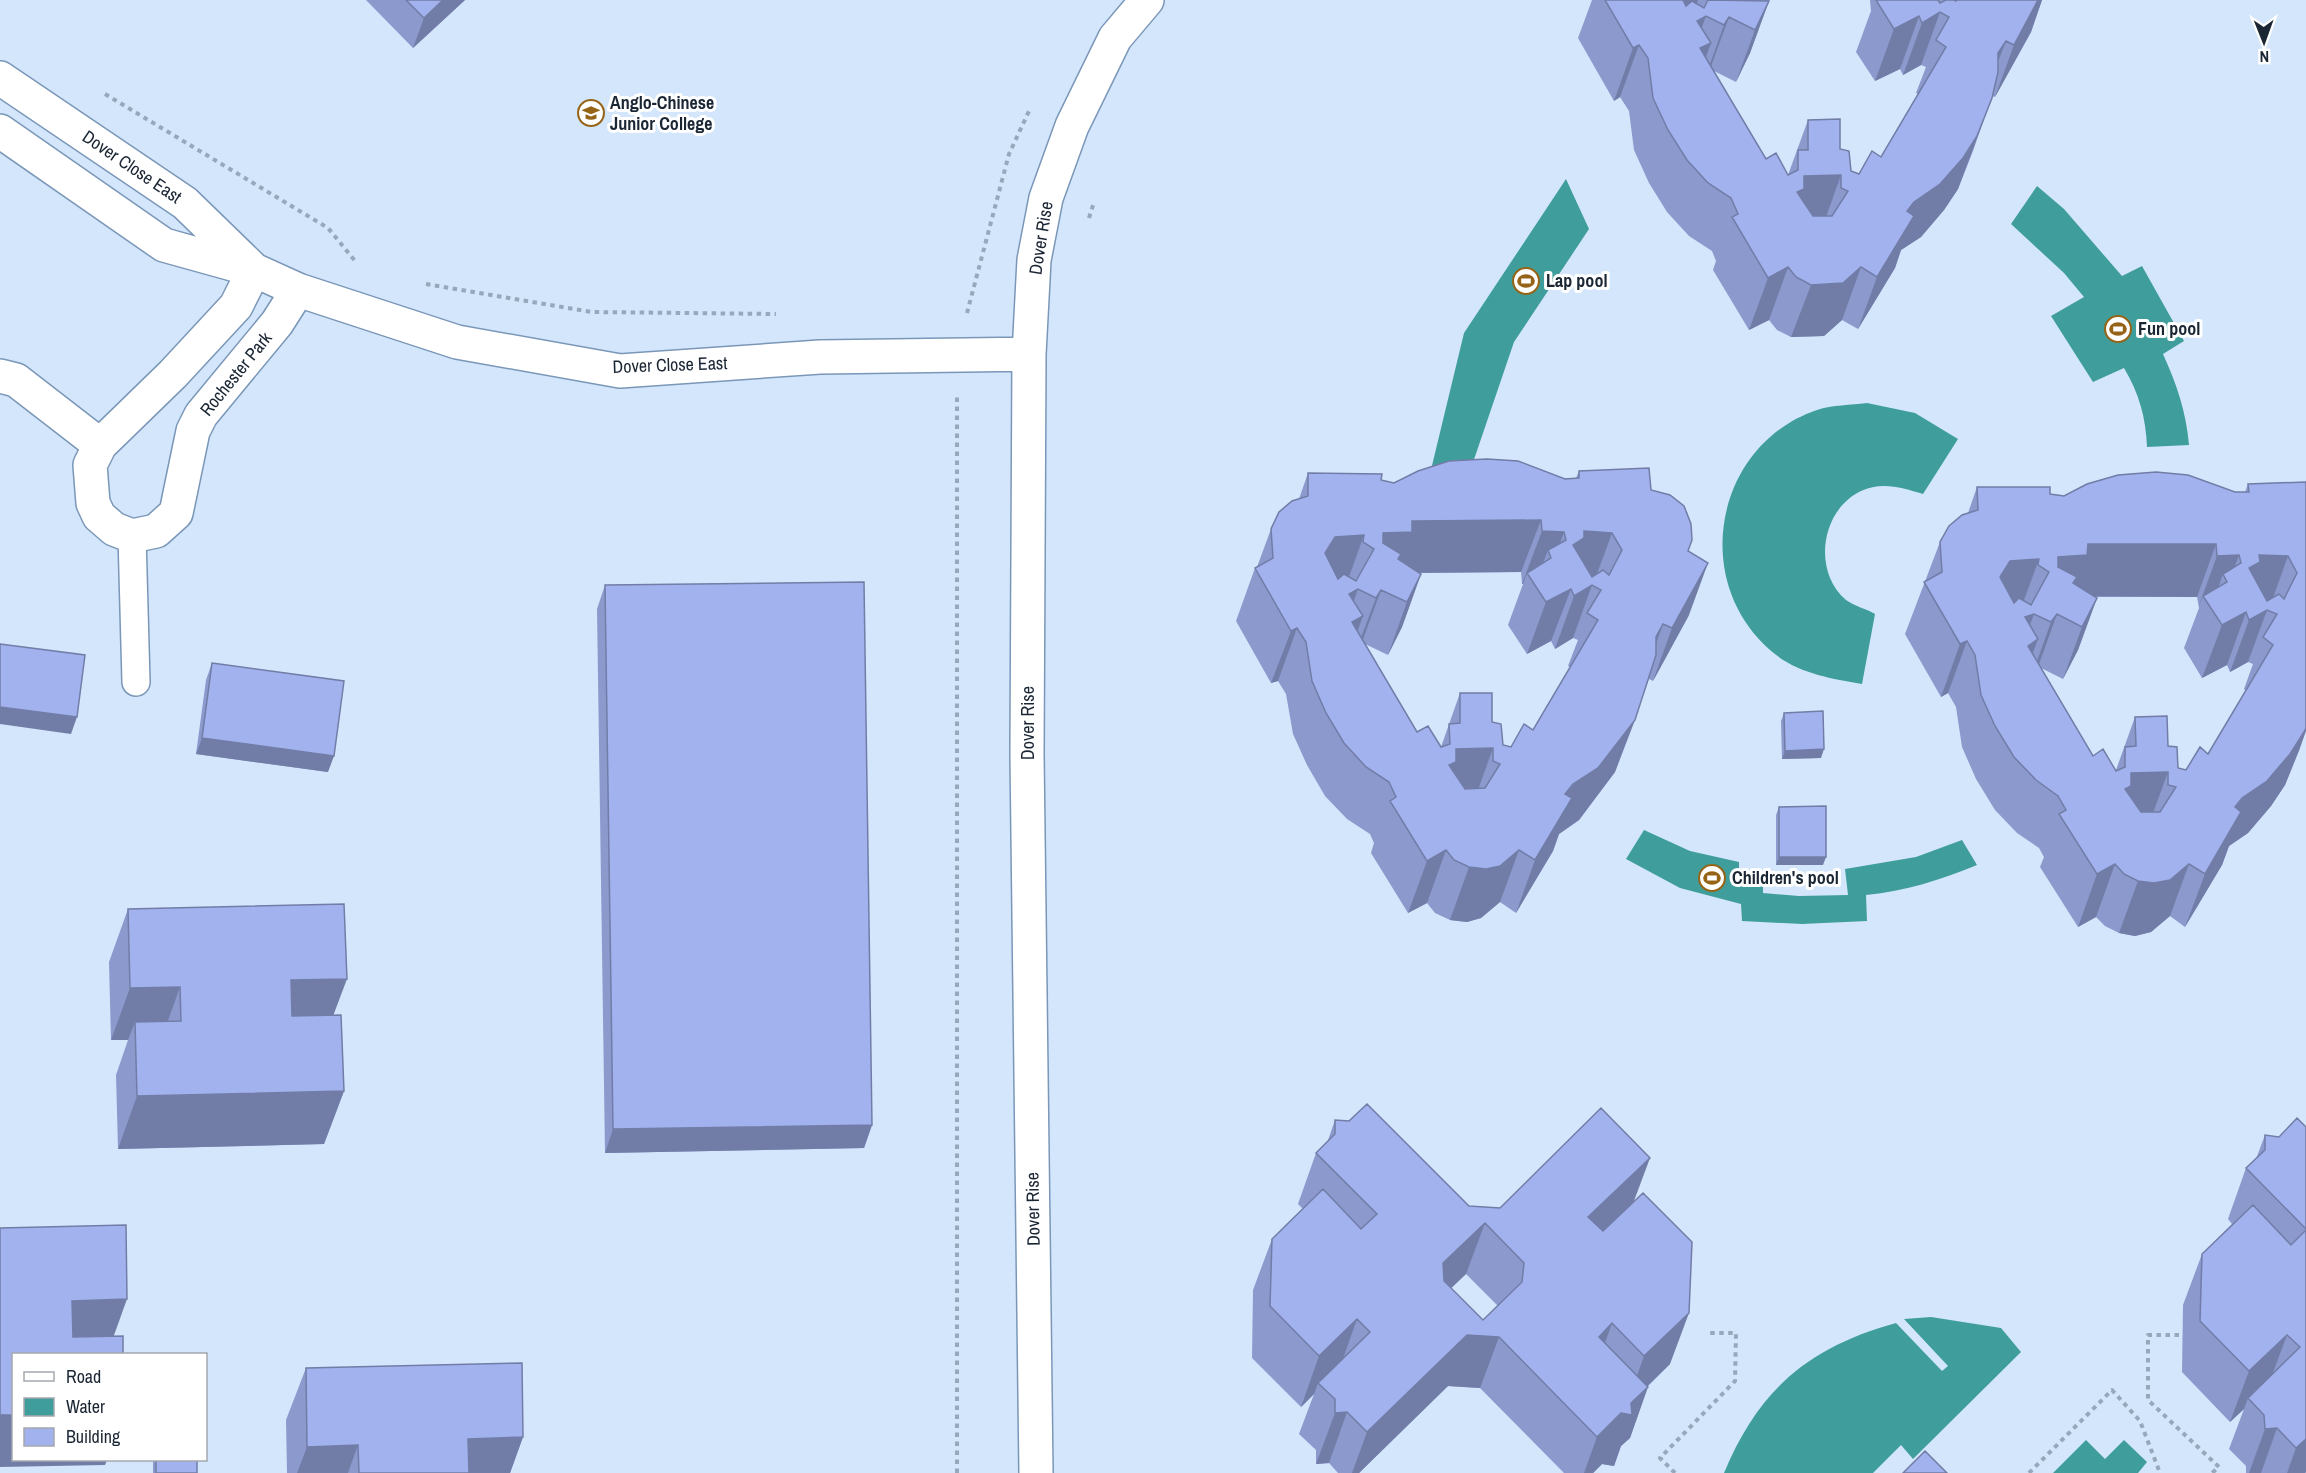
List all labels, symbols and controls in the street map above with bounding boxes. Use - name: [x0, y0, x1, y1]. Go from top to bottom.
- north arrow: [2234, 12, 2294, 72]
- text: N: [2259, 46, 2269, 68]
- place label: Anglo-Chinese Junior College: [610, 90, 714, 136]
- school or university icon: Anglo-Chinese Junior College: [576, 98, 606, 128]
- street label: Dover Close East: [78, 124, 187, 209]
- street label: Dover Rise: [1022, 200, 1059, 276]
- sports icon: Lap pool: [1511, 266, 1541, 296]
- place label: Lap pool: [1546, 268, 1608, 293]
- sports icon: Fun pool: [2103, 314, 2133, 344]
- place label: Fun pool: [2138, 316, 2200, 341]
- street label: Rochester Park: [194, 326, 278, 421]
- street label: Dover Close East: [612, 350, 728, 379]
- street label: Dover Rise: [1015, 686, 1040, 760]
- sports icon: Children's pool: [1697, 863, 1727, 893]
- place label: Children's pool: [1732, 865, 1839, 890]
- street label: Dover Rise: [1019, 1172, 1046, 1246]
- legend: [12, 1353, 207, 1461]
- text: Road: [66, 1364, 101, 1389]
- text: Water: [66, 1394, 105, 1419]
- text: Building: [66, 1424, 121, 1449]

